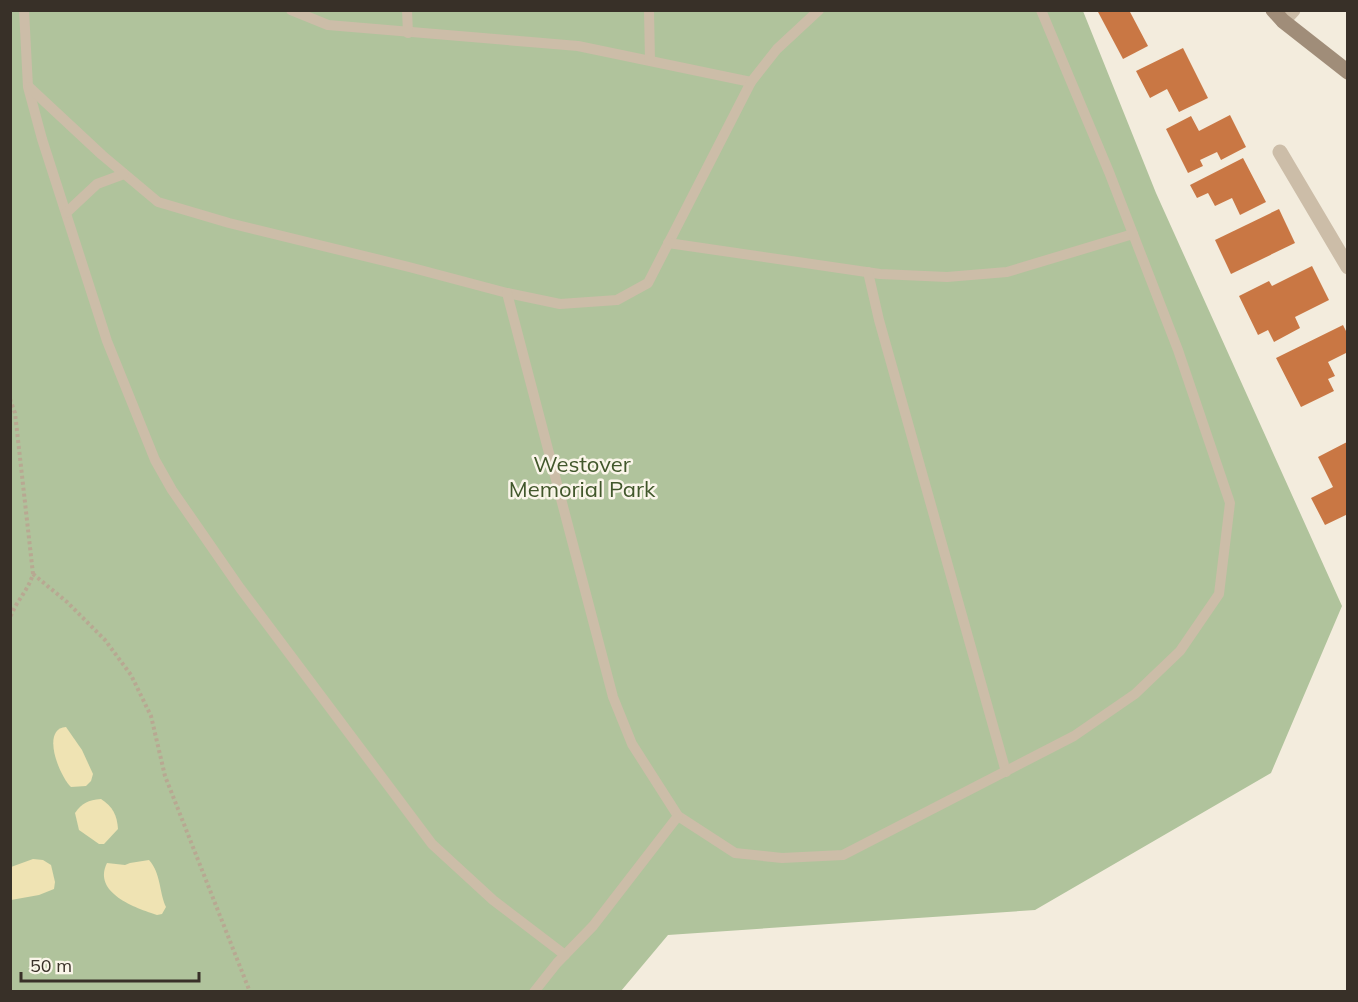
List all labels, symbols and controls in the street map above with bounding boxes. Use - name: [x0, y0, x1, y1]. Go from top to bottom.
- park label: Westover Memorial Park: [509, 450, 656, 503]
- scale bar: [21, 945, 200, 983]
- text: 50 m: [30, 954, 72, 977]

